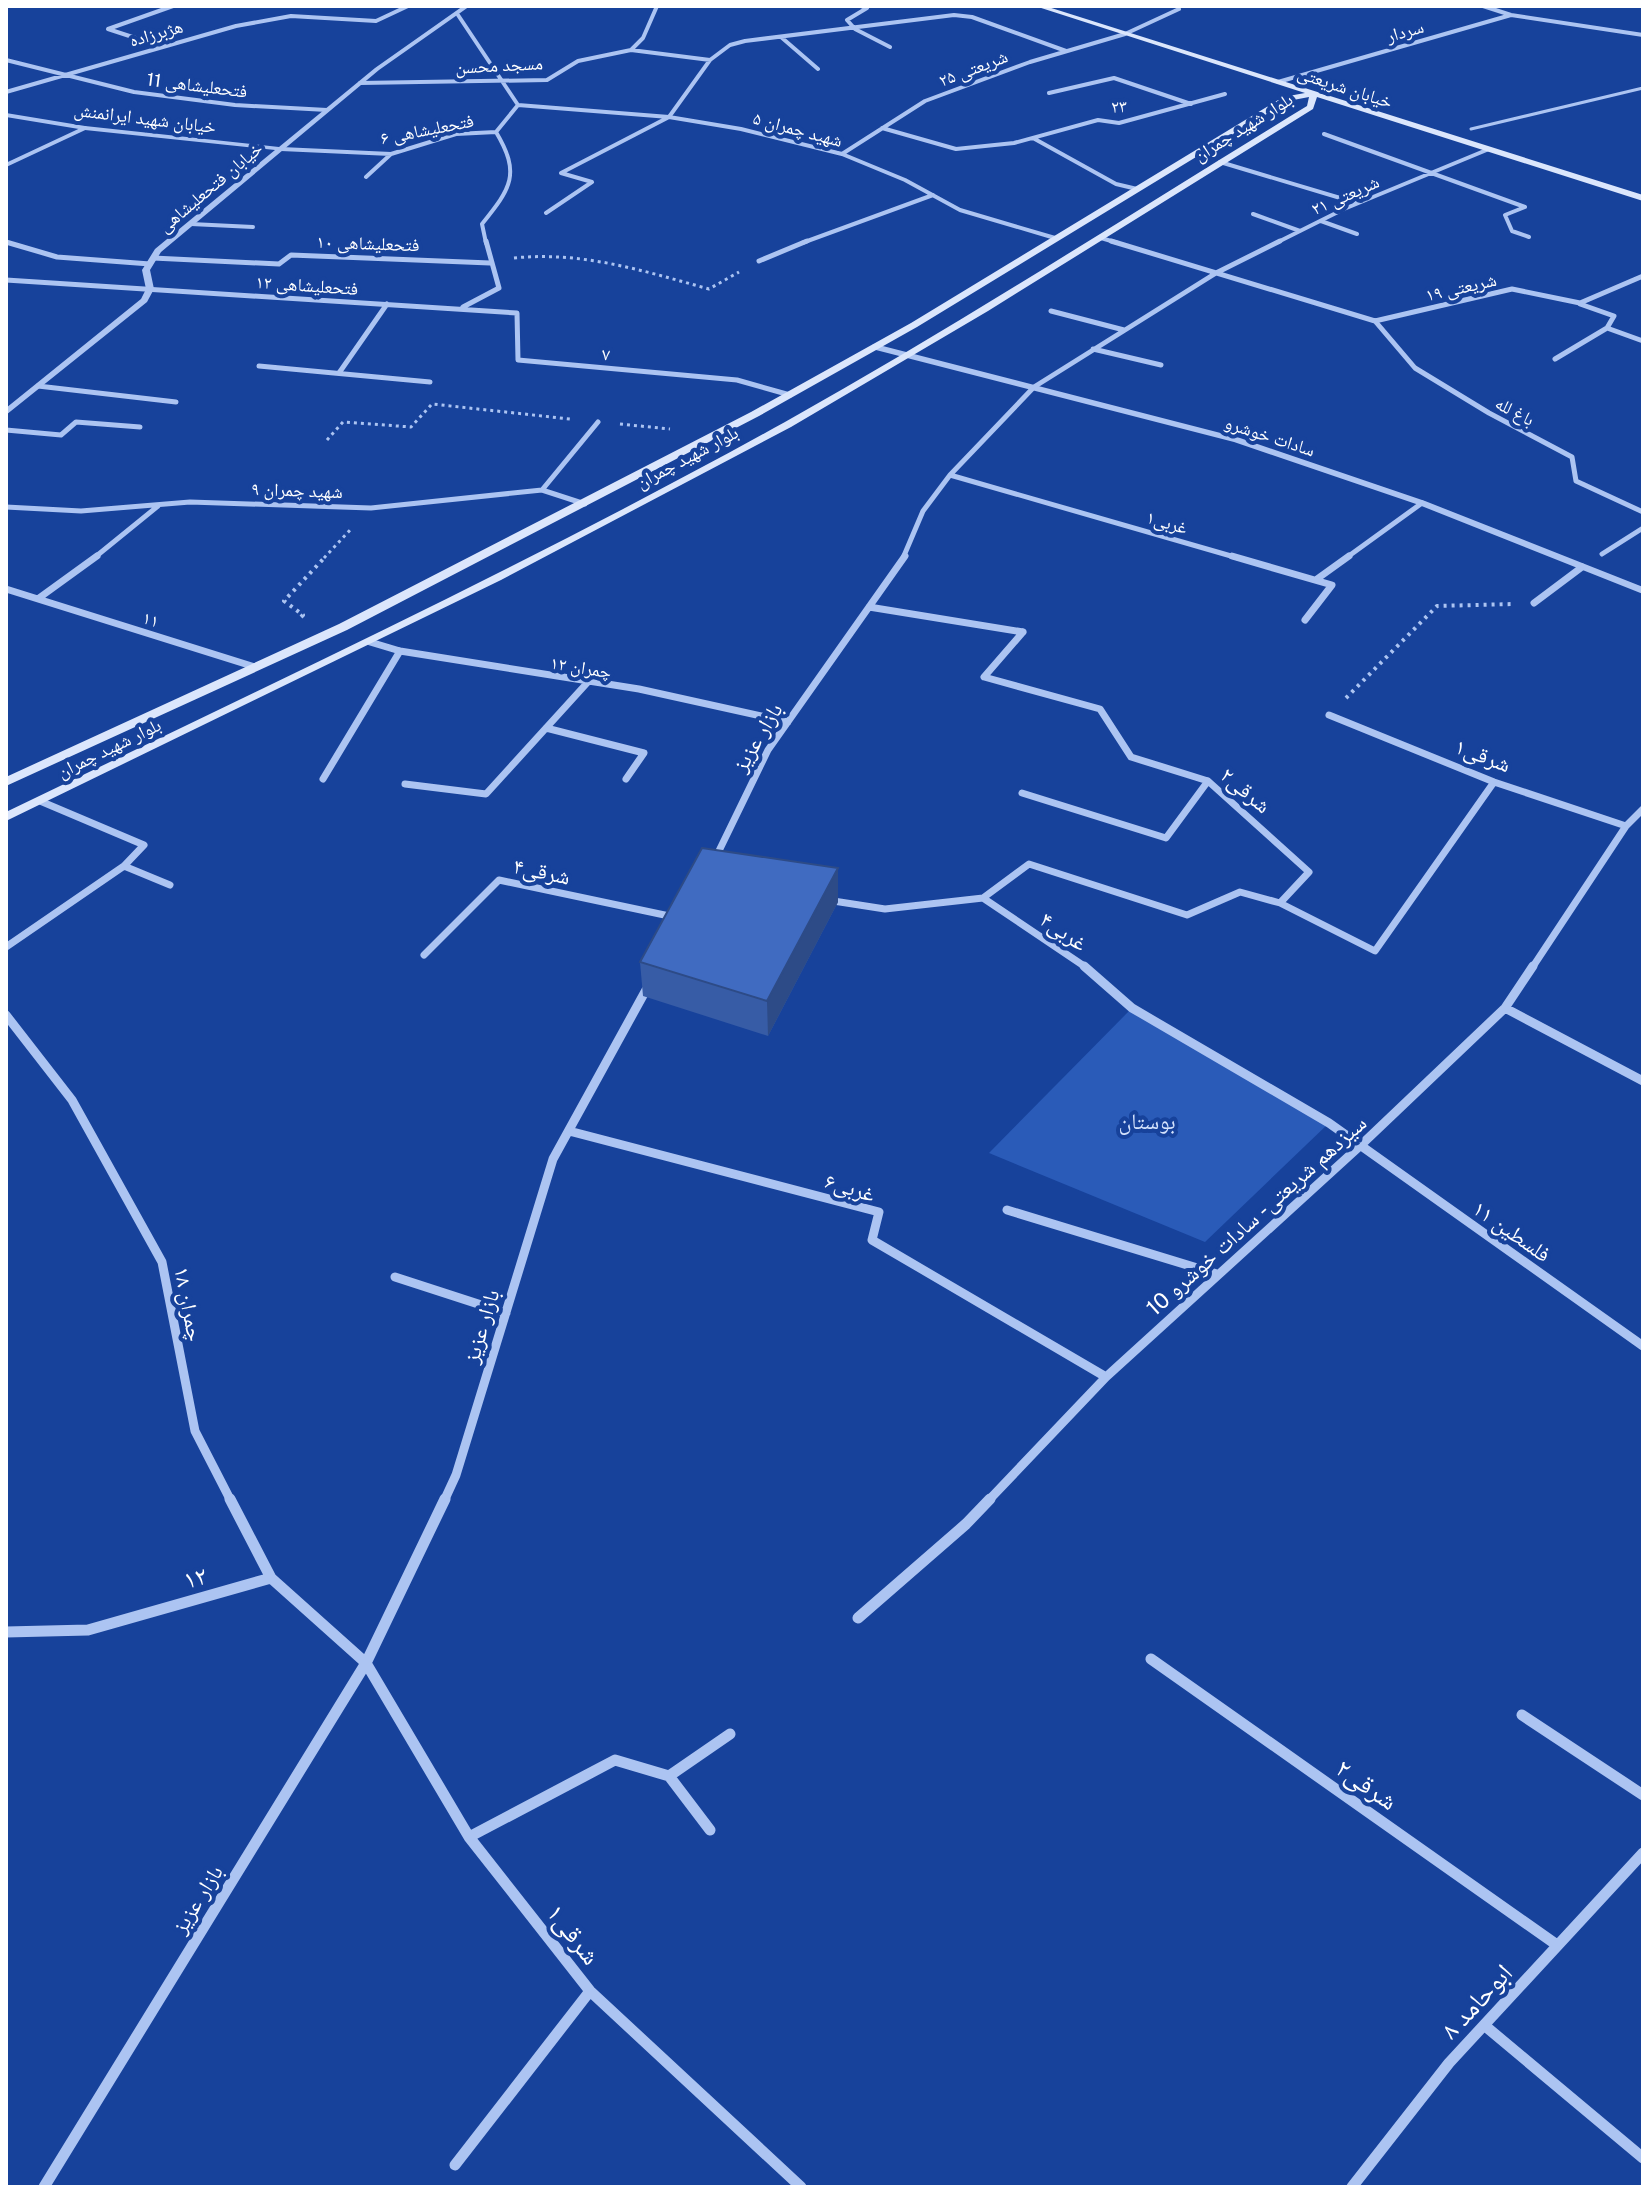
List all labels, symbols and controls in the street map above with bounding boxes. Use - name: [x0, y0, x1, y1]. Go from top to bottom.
- street label: هژبرزاده: [127, 15, 185, 51]
- street label: سردار: [1383, 16, 1426, 47]
- street label: شریعتی ۲۵: [936, 45, 1011, 92]
- street label: مسجد محسن: [455, 52, 543, 79]
- street label: خیابان شریعتی: [1295, 62, 1395, 113]
- street label: فتحعلیشاهی 11: [145, 68, 249, 103]
- street label: بلوار شهید چمران: [1190, 88, 1297, 167]
- street label: ۲۳: [1110, 95, 1128, 117]
- street label: خیابان شهید ایرانمنش: [73, 99, 217, 138]
- street label: شهید چمران ۵: [751, 107, 845, 152]
- street label: فتحعلیشاهی ۶: [378, 110, 476, 149]
- street label: خیابان فتحعلیشاهی: [154, 137, 267, 237]
- street label: شریعتی ۲۱: [1308, 171, 1383, 220]
- street label: فتحعلیشاهی ۱۰: [316, 231, 420, 256]
- street label: شریعتی ۱۹: [1423, 269, 1499, 306]
- street label: فتحعلیشاهی ۱۲: [255, 271, 359, 300]
- street label: ۷: [601, 343, 611, 365]
- street label: باغ لله: [1491, 392, 1538, 431]
- street label: سادات خوشرو: [1222, 412, 1318, 460]
- street label: بلوار شهید چمران: [632, 421, 742, 494]
- street label: شهید چمران ۹: [251, 478, 343, 503]
- street label: غربی۱: [1144, 506, 1190, 539]
- street label: ۱۱: [140, 607, 162, 631]
- street label: چمران ۱۲: [549, 652, 613, 683]
- street label: بازار عزیز: [726, 698, 788, 777]
- street label: بلوار شهید چمران: [54, 714, 165, 783]
- street label: شرقی۱: [1451, 733, 1515, 778]
- street label: شرقی۲: [1215, 762, 1276, 819]
- street label: شرقی۴: [511, 852, 573, 891]
- street label: غربی۴: [1035, 906, 1092, 957]
- park label: بوستان: [1118, 1108, 1176, 1135]
- street label: سیزدهم شریعتی - سادات خوشرو 10: [1141, 1109, 1373, 1322]
- street label: غربی۶: [821, 1167, 878, 1208]
- street label: فلسطین ۱۱: [1468, 1195, 1556, 1268]
- street label: چمران ۱۸: [168, 1265, 209, 1344]
- street label: بازار عزیز: [457, 1286, 504, 1367]
- street label: ۱۲: [180, 1559, 210, 1595]
- street label: شرقی۲: [1330, 1752, 1404, 1817]
- street label: بازار عزیز: [165, 1860, 228, 1939]
- street label: شرقی۱: [540, 1898, 607, 1971]
- street label: ابوحامد ۸: [1434, 1957, 1518, 2045]

